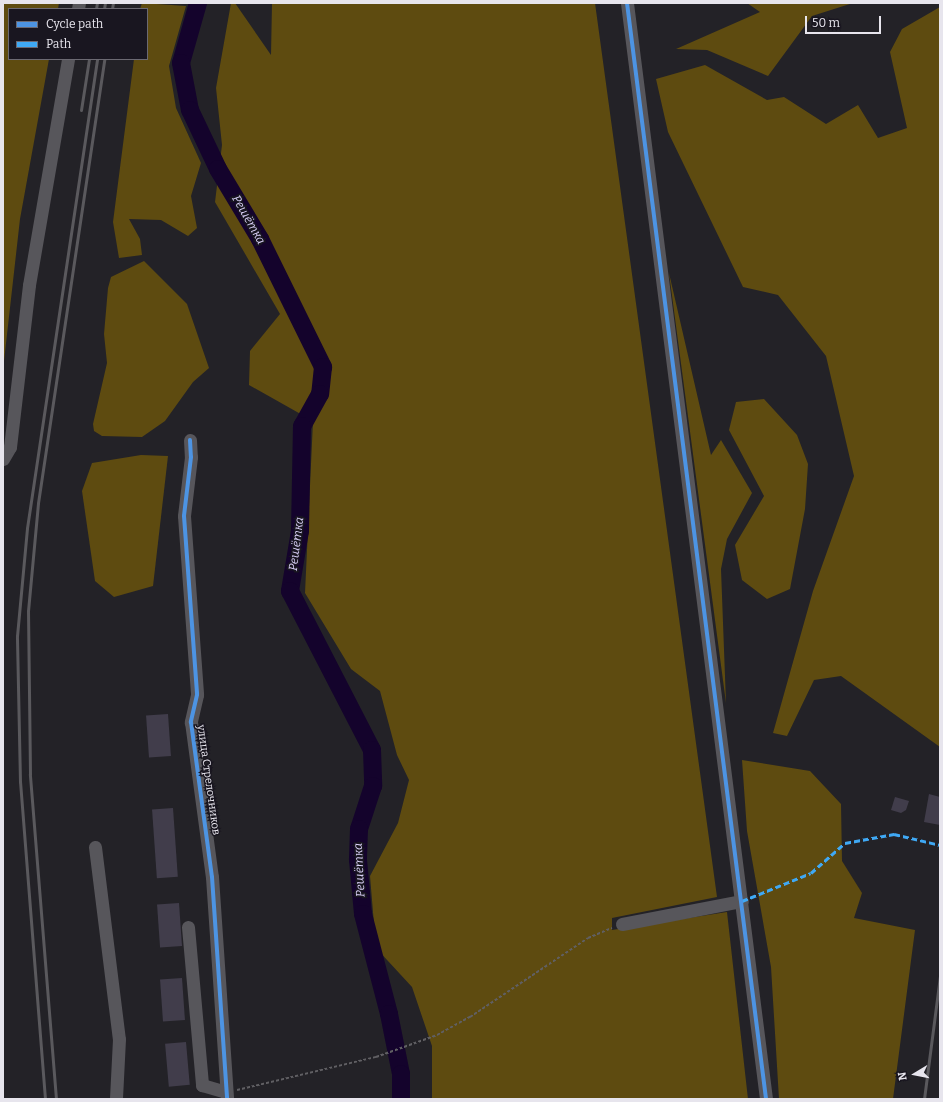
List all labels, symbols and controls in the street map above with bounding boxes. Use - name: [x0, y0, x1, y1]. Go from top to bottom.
- legend: [8, 8, 148, 60]
- scale bar: [807, 8, 883, 34]
- text: 50 m: [812, 16, 840, 30]
- text: Cycle path: [46, 17, 103, 31]
- text: Path: [46, 37, 71, 51]
- water label: Решётка: [228, 193, 268, 247]
- water label: Решётка: [287, 516, 307, 572]
- street label: улица Стрелочников: [194, 724, 222, 836]
- water label: Решётка: [351, 843, 369, 897]
- north arrow: [895, 1054, 935, 1094]
- text: N: [896, 1071, 910, 1081]

